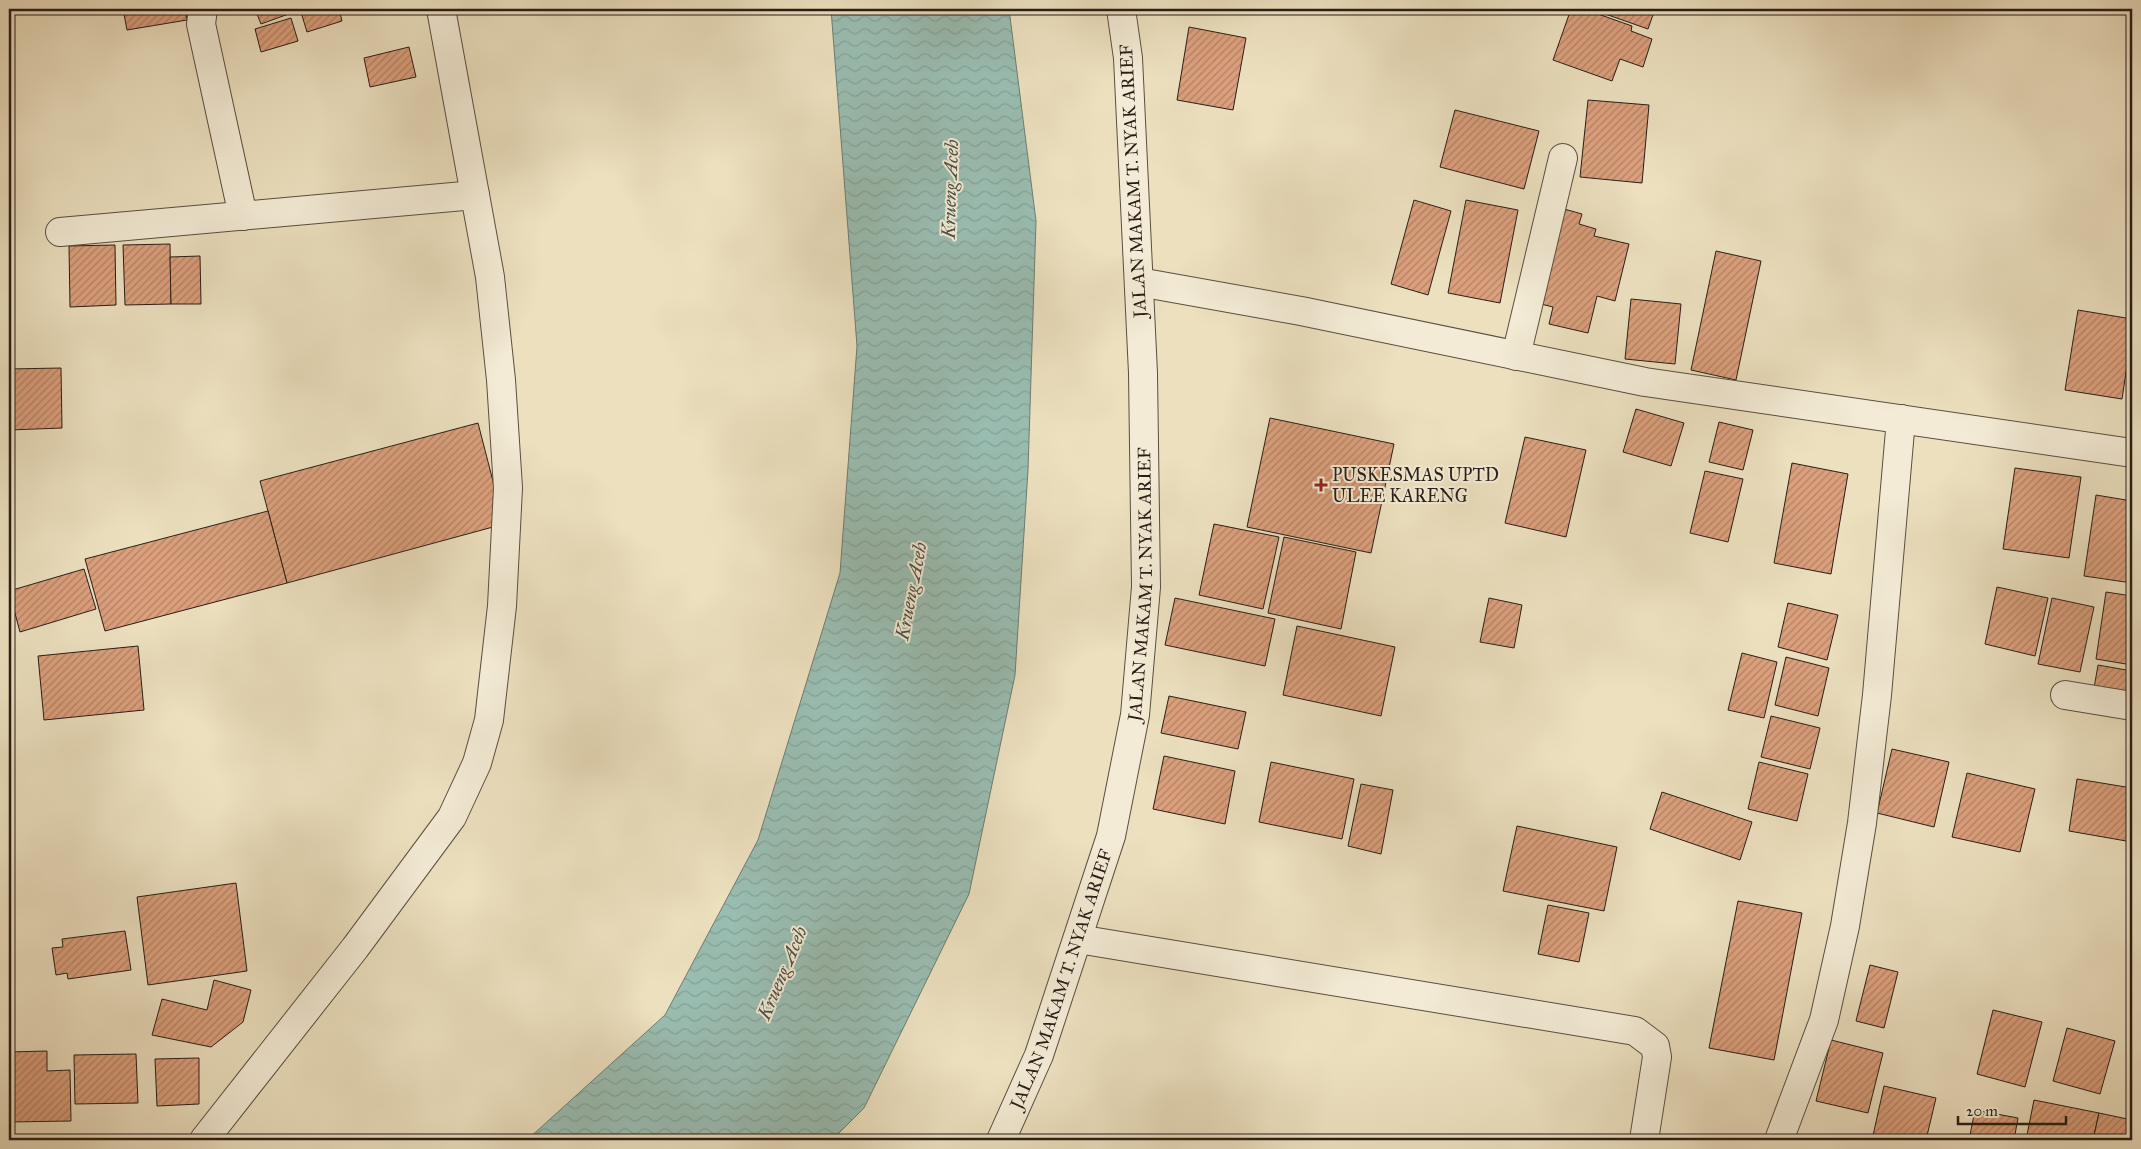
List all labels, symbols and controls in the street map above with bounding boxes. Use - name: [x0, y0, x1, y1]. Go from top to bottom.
- street label: JALAN MAKAM T. NYAK ARIEF: [1115, 43, 1152, 320]
- water label: Krueng Aceh: [937, 139, 963, 240]
- street label: JALAN MAKAM T. NYAK ARIEF: [1123, 447, 1157, 725]
- place label: PUSKESMAS UPTD ULEE KARENG: [1332, 464, 1499, 507]
- marker: PUSKESMAS UPTD ULEE KARENG: [1314, 478, 1328, 492]
- water label: Krueng Aceh: [890, 540, 932, 643]
- street label: JALAN MAKAM T. NYAK ARIEF: [1004, 846, 1117, 1115]
- water label: Krueng Aceh: [752, 923, 812, 1024]
- scale bar: [1958, 1094, 2066, 1126]
- text: 20 m: [1966, 1102, 1998, 1120]

